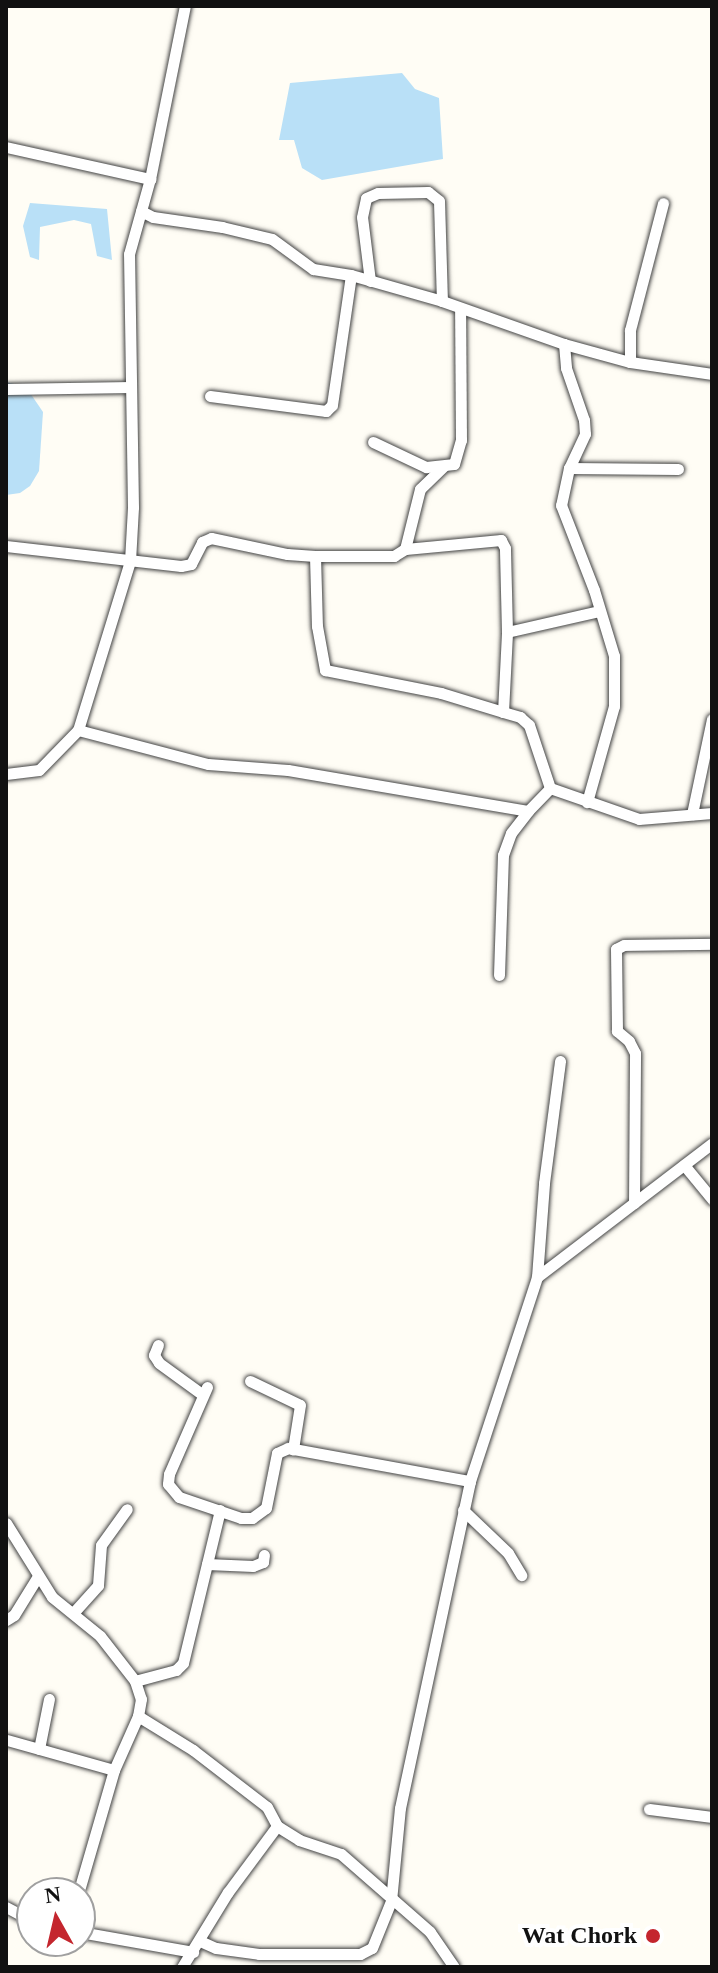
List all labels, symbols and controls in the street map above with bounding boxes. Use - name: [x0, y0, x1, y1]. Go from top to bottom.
- north arrow: [16, 1877, 96, 1957]
- text: N: [43, 1881, 62, 1908]
- place label: Wat Chork: [522, 1922, 637, 1950]
- marker: Wat Chork: [644, 1927, 662, 1945]

